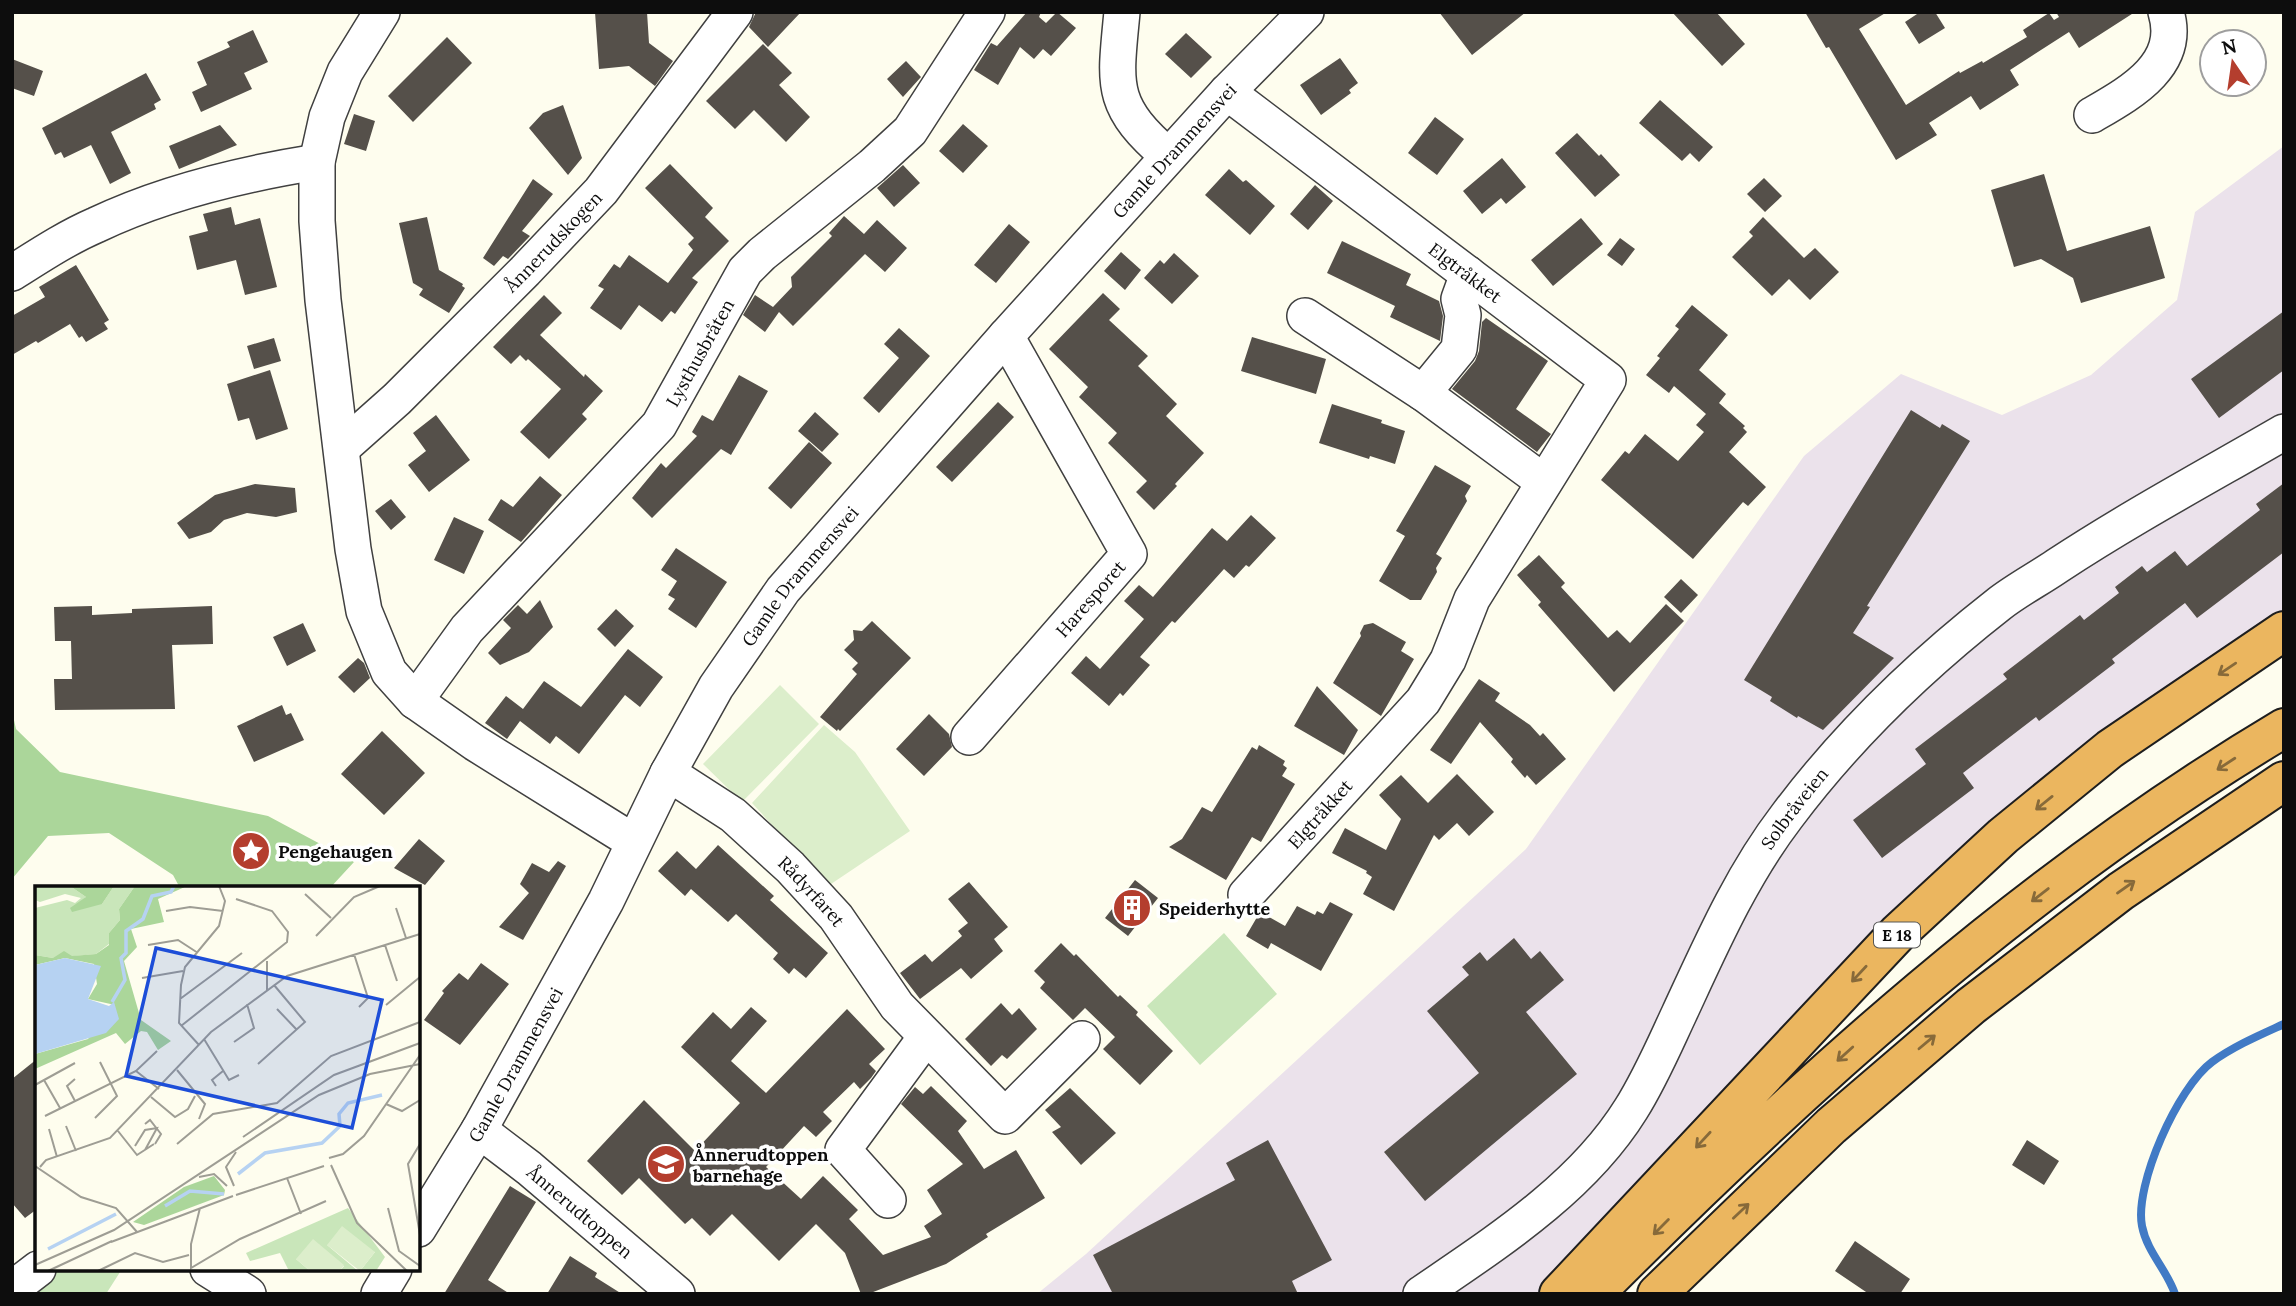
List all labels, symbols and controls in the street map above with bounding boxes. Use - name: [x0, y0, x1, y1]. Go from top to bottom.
- north arrow: [2198, 28, 2268, 98]
- text: N: [2219, 33, 2239, 60]
- street label: Gamle Drammensvei: [1107, 78, 1241, 223]
- street label: Ånnerudskogen: [499, 186, 607, 297]
- street label: Elgtråkket: [1424, 237, 1507, 307]
- street label: Lysthusbråten: [660, 295, 739, 410]
- street label: Gamle Drammensvei: [736, 501, 863, 651]
- street label: Haresporet: [1050, 555, 1130, 642]
- one-way arrow: [2218, 662, 2237, 676]
- one-way arrow: [2216, 757, 2236, 771]
- street label: Solbråveien: [1755, 762, 1833, 854]
- street label: Elgtråkket: [1283, 774, 1357, 854]
- one-way arrow: [2035, 795, 2053, 810]
- place icon: Pengehaugen: [230, 830, 272, 872]
- place label: Pengehaugen: [278, 840, 393, 863]
- street label: Rådyrfaret: [774, 851, 850, 931]
- one-way arrow: [2116, 880, 2135, 894]
- inset map: [35, 886, 420, 1271]
- building icon: Speiderhytte: [1111, 887, 1153, 929]
- one-way arrow: [2031, 887, 2049, 902]
- place label: Speiderhytte: [1159, 897, 1271, 920]
- road number: E 18: [1874, 923, 1920, 948]
- one-way arrow: [1851, 965, 1868, 982]
- street label: Gamle Drammensvei: [463, 983, 567, 1146]
- one-way arrow: [1918, 1034, 1936, 1050]
- one-way arrow: [1836, 1046, 1854, 1062]
- one-way arrow: [1695, 1131, 1712, 1148]
- school or university icon: Ånnerudtoppen barnehage: [645, 1143, 687, 1185]
- place label: Ånnerudtoppen barnehage: [692, 1143, 829, 1187]
- street label: Ånnerudtoppen: [522, 1159, 638, 1263]
- one-way arrow: [1732, 1203, 1749, 1220]
- one-way arrow: [1653, 1218, 1670, 1235]

